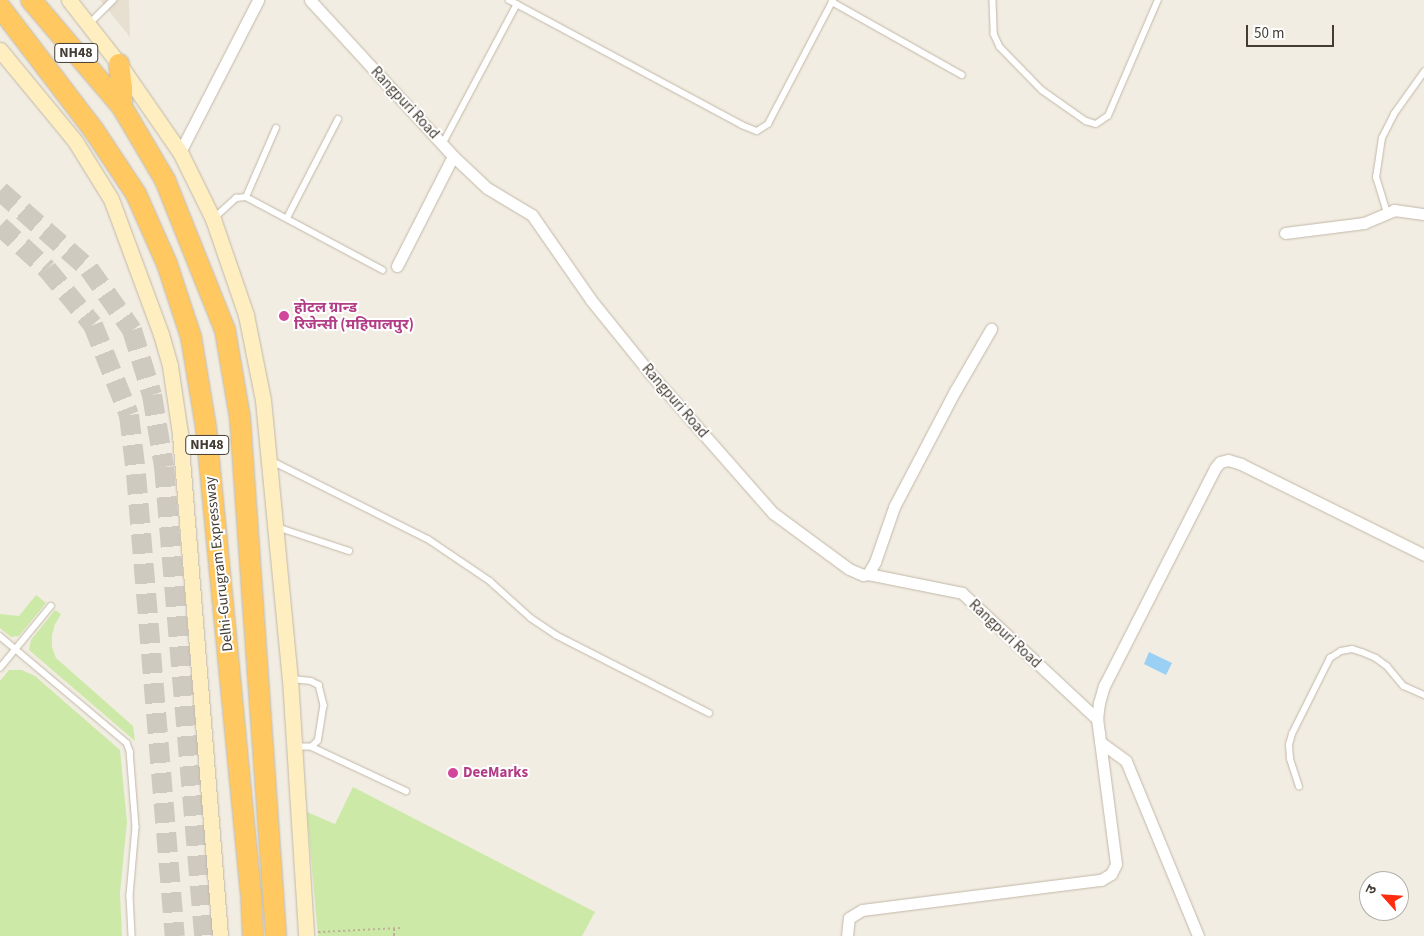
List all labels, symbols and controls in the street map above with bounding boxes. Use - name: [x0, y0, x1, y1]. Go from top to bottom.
- scale bar: [1249, 15, 1336, 47]
- text: 50 m: [1254, 23, 1284, 44]
- road number: NH48: [54, 42, 98, 64]
- street label: Rangpuri Road: [367, 63, 443, 143]
- place label: होटल ग्रान्ड रिजेन्सी (महिपालपुर): [294, 298, 414, 333]
- marker: होटल ग्रान्ड रिजेन्सी (महिपालपुर): [278, 310, 290, 322]
- street label: Rangpuri Road: [638, 360, 712, 442]
- road number: NH48: [184, 434, 230, 456]
- street label: Delhi-Gurugram Expressway: [201, 476, 237, 652]
- street label: Rangpuri Road: [965, 596, 1045, 672]
- place label: DeeMarks: [463, 764, 528, 782]
- marker: DeeMarks: [447, 767, 459, 779]
- north arrow: [1359, 871, 1409, 921]
- text: उ: [1361, 882, 1382, 898]

